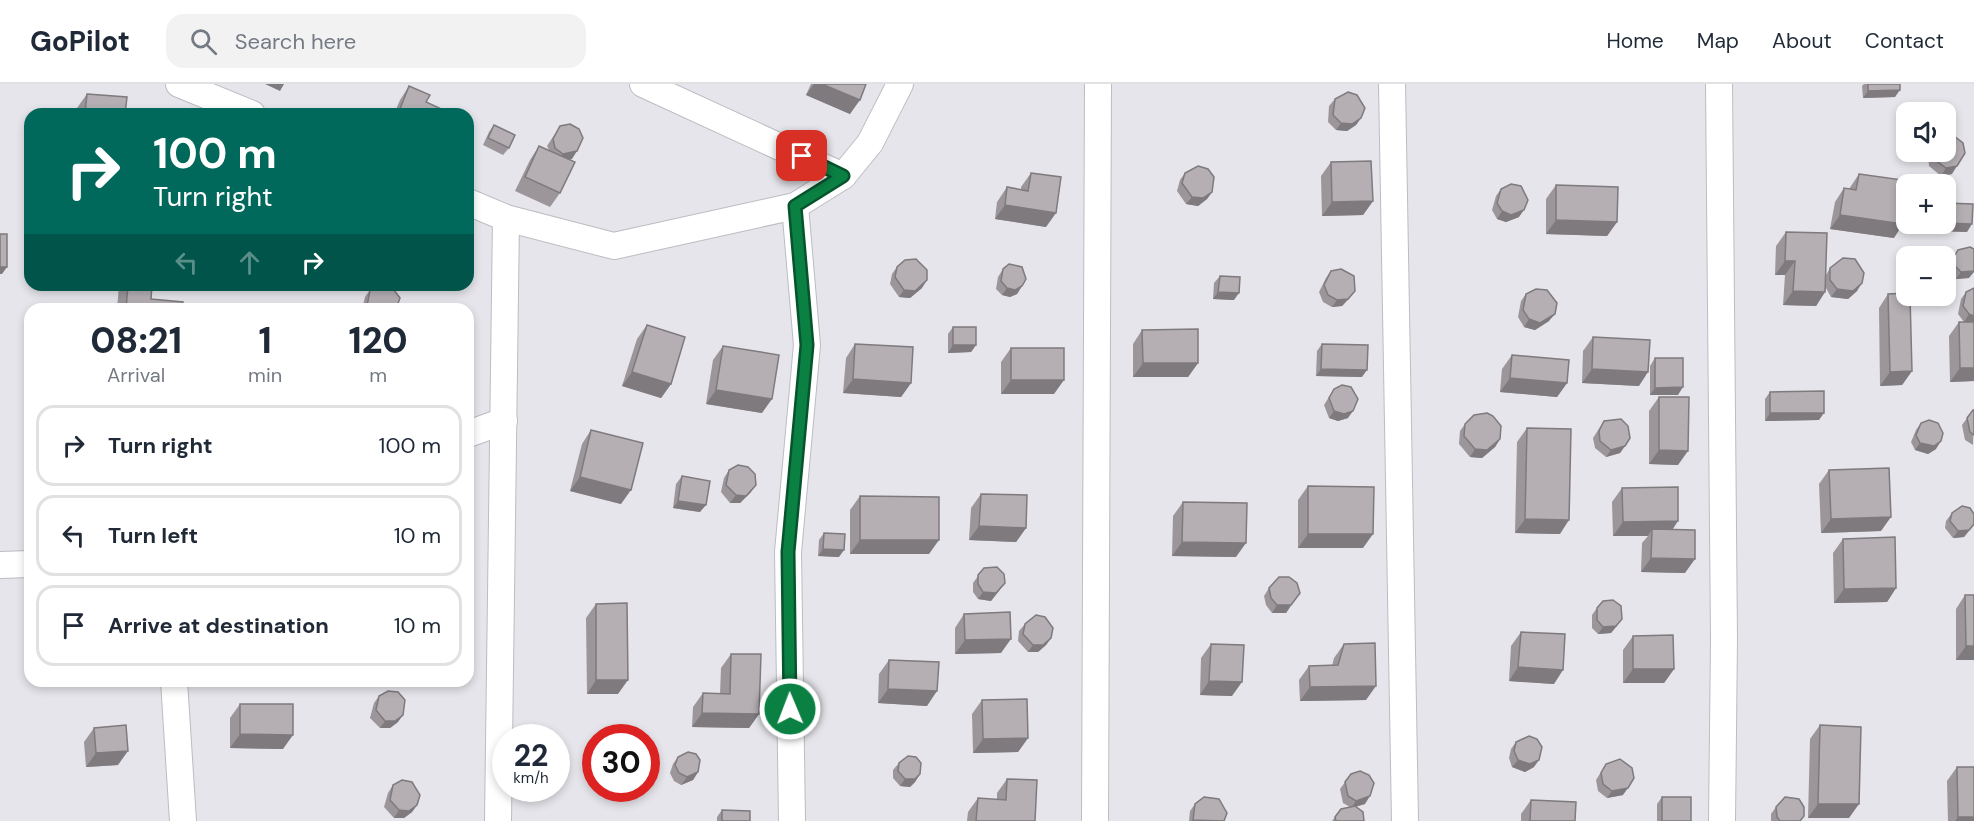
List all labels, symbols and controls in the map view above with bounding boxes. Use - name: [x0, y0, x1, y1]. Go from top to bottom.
- search box: [166, 14, 586, 68]
- text: GoPilot: [30, 23, 130, 60]
- icon: search: [187, 25, 220, 58]
- text: Search here: [235, 27, 356, 56]
- text: Home: [1606, 27, 1664, 55]
- text: Map: [1697, 27, 1739, 55]
- text: About: [1772, 27, 1832, 55]
- text: Contact: [1865, 27, 1944, 55]
- map controls: [1896, 102, 1956, 306]
- button: sound: [1896, 102, 1956, 162]
- text: 100 m: [153, 126, 277, 181]
- pin: [776, 130, 827, 181]
- icon: right: [54, 132, 132, 210]
- icon: arrive: [785, 139, 818, 172]
- button: +: [1896, 174, 1956, 234]
- text: Turn right: [153, 179, 273, 214]
- icon: left: [170, 246, 203, 279]
- icon: ahead: [233, 246, 266, 279]
- icon: right: [296, 246, 329, 279]
- button: −: [1896, 246, 1956, 306]
- text: 08:21: [90, 317, 182, 364]
- text: 1: [259, 317, 272, 364]
- text: 120: [348, 317, 408, 364]
- text: Arrival: [107, 362, 165, 388]
- text: min: [248, 362, 282, 388]
- text: m: [369, 362, 387, 388]
- icon: right: [57, 429, 90, 462]
- text: Turn right: [108, 431, 213, 460]
- text: 100 m: [379, 431, 441, 460]
- icon: left: [57, 519, 90, 552]
- text: Turn left: [108, 521, 198, 550]
- text: 10 m: [394, 521, 441, 550]
- icon: arrive: [57, 609, 90, 642]
- text: Arrive at destination: [108, 611, 329, 640]
- text: 10 m: [394, 611, 441, 640]
- position arrow: [758, 677, 822, 741]
- speed limit sign: 30: [582, 724, 660, 802]
- text: 22: [514, 736, 548, 775]
- text: km/h: [513, 768, 549, 788]

